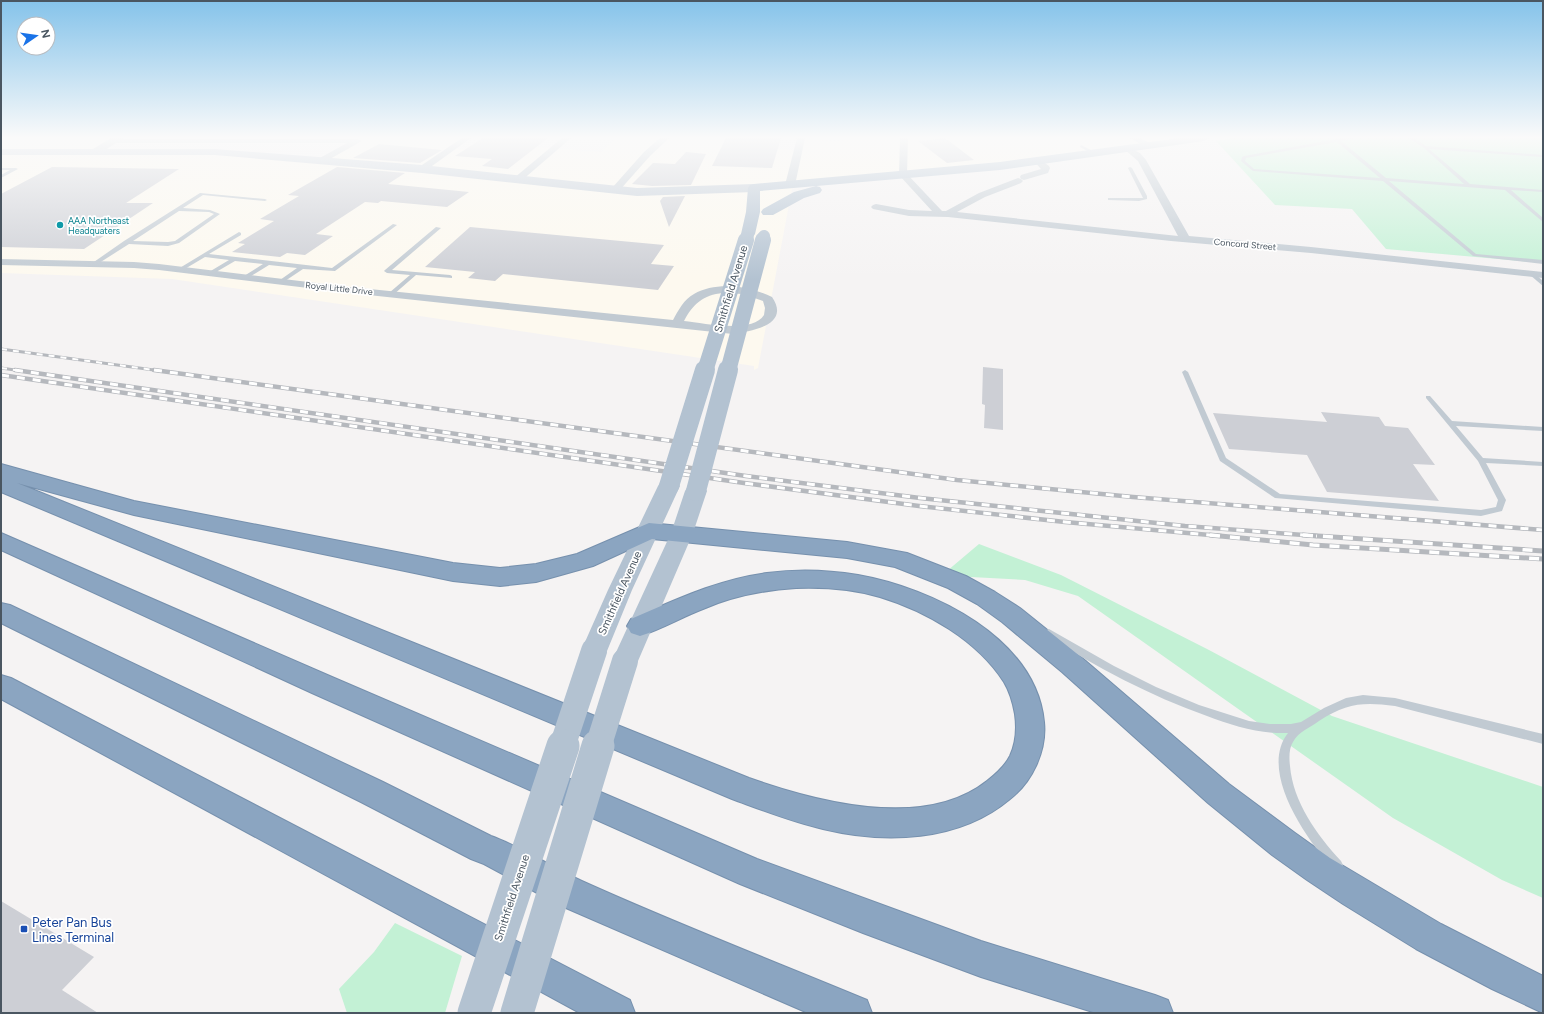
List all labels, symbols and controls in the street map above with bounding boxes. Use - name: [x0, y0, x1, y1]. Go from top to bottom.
- north arrow: [16, 16, 56, 56]
- text: N: [38, 28, 53, 39]
- place label: AAA Northeast Headquaters: [68, 215, 130, 236]
- marker: AAA Northeast Headquaters: [55, 220, 65, 230]
- street label: Concord Street: [1213, 236, 1277, 252]
- street label: Smithfield Avenue: [712, 244, 750, 334]
- street label: Royal Little Drive: [305, 279, 373, 297]
- street label: Smithfield Avenue: [596, 549, 644, 637]
- street label: Smithfield Avenue: [492, 853, 532, 943]
- place label: Peter Pan Bus Lines Terminal: [32, 915, 114, 945]
- marker: Peter Pan Bus Lines Terminal: [19, 924, 29, 934]

